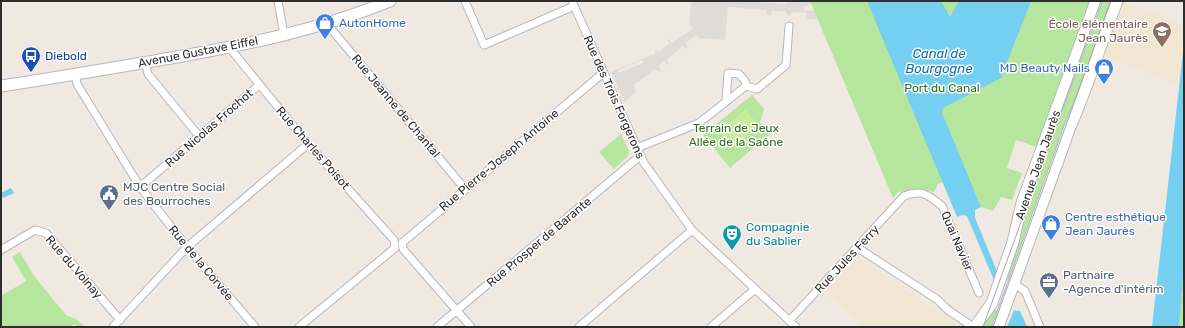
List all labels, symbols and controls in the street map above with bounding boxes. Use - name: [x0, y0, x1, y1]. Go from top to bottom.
- shop icon: AutonHome: [314, 12, 336, 40]
- place label: AutonHome: [339, 16, 406, 30]
- place label: École élémentaire Jean Jaurès: [1048, 17, 1148, 45]
- school or university icon: École élémentaire Jean Jaurès: [1151, 20, 1173, 48]
- street label: Avenue Gustave Eiffel: [137, 33, 259, 70]
- street label: Rue des Trois Forgerons: [580, 33, 648, 161]
- bus stop icon: Diebold: [20, 45, 42, 73]
- water label: Canal de Bourgogne: [906, 46, 972, 77]
- place label: Diebold: [45, 49, 87, 63]
- street label: Rue Jeanne de Chantal: [349, 52, 443, 160]
- shop icon: MD Beauty Nails: [1093, 57, 1115, 85]
- place label: MD Beauty Nails: [1000, 61, 1090, 75]
- park label: Port du Canal: [904, 81, 980, 95]
- street label: Rue Nicolas Frochot: [162, 86, 256, 170]
- street label: Rue Charles Poisot: [273, 104, 353, 192]
- street label: Rue Pierre-Joseph Antoine: [436, 106, 562, 214]
- street label: Avenue Jean Jaurès: [1013, 108, 1063, 222]
- park label: Terrain de Jeux Allée de la Saône: [689, 121, 784, 149]
- place label: MJC Centre Social des Bourroches: [123, 180, 225, 208]
- public building icon: MJC Centre Social des Bourroches: [98, 183, 120, 211]
- street label: Rue Prosper de Barante: [484, 194, 594, 290]
- street label: Quai Navier: [938, 209, 976, 273]
- place label: Centre esthétique Jean Jaurès: [1065, 210, 1166, 238]
- shop icon: Centre esthétique Jean Jaurès: [1040, 213, 1062, 241]
- place label: Compagnie du Sablier: [746, 220, 810, 248]
- street label: Rue Jules Ferry: [812, 222, 882, 296]
- street label: Rue de la Corvée: [166, 223, 237, 303]
- theatre icon: Compagnie du Sablier: [721, 223, 743, 251]
- street label: Rue du Volnay: [43, 233, 105, 302]
- place label: Partnaire -Agence d'intérim: [1063, 268, 1163, 296]
- office icon: Partnaire -Agence d'intérim: [1038, 271, 1060, 299]

